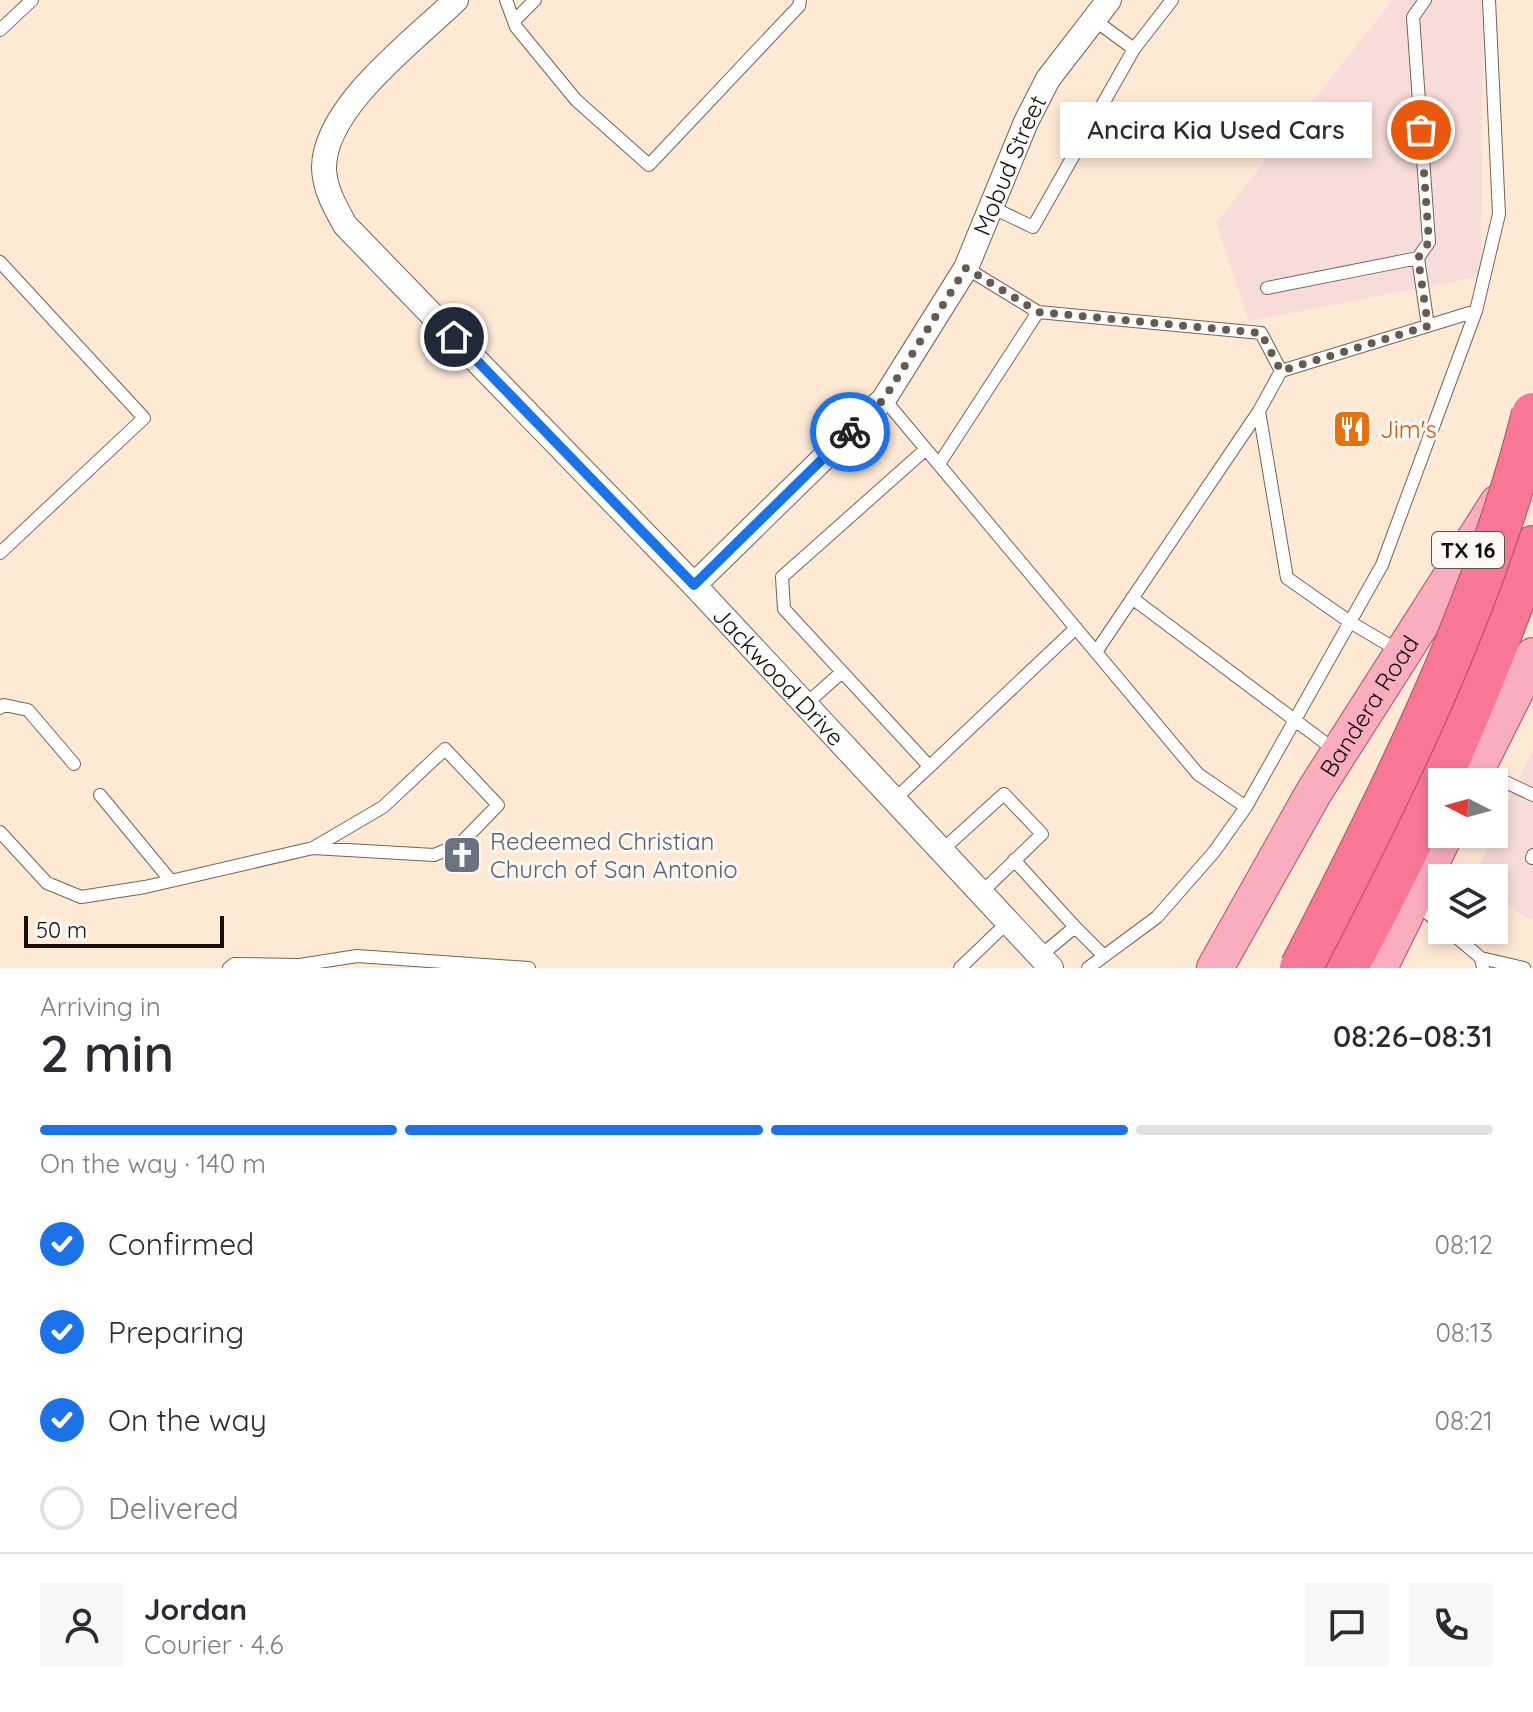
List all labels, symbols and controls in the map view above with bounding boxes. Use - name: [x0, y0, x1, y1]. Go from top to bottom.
- street label: Mobud Street: [966, 90, 1052, 240]
- pin: [1387, 96, 1455, 164]
- callout: Ancira Kia Used Cars: [1061, 102, 1373, 158]
- icon: bag: [1399, 108, 1443, 152]
- text: Ancira Kia Used Cars: [1087, 113, 1345, 146]
- pin: [420, 303, 488, 371]
- icon: home: [432, 315, 476, 359]
- courier: [810, 392, 890, 472]
- restaurant icon: Jim's: [1331, 408, 1373, 450]
- icon: bike: [828, 410, 872, 454]
- place label: Jim's: [1380, 414, 1437, 444]
- road number: TX 16: [1432, 532, 1504, 568]
- street label: Jackwood Drive: [707, 600, 851, 752]
- street label: Bandera Road: [1313, 630, 1425, 782]
- north arrow: [1428, 768, 1508, 848]
- map controls: [1428, 768, 1508, 944]
- place label: Redeemed Christian Church of San Antonio: [490, 826, 738, 884]
- church icon: Redeemed Christian Church of San Antonio: [441, 834, 483, 876]
- button: layers: [1428, 864, 1508, 944]
- scale bar: [24, 912, 224, 948]
- text: 50 m: [36, 916, 87, 944]
- text: Arriving in: [40, 990, 161, 1023]
- text: 08:26–08:31: [1333, 1017, 1493, 1055]
- text: 2 min: [40, 1020, 174, 1085]
- text: On the way · 140 m: [40, 1147, 266, 1180]
- icon: check: [40, 1222, 84, 1266]
- text: Confirmed: [108, 1225, 254, 1263]
- text: 08:12: [1435, 1228, 1493, 1261]
- icon: check: [40, 1310, 84, 1354]
- text: Preparing: [108, 1313, 244, 1351]
- text: 08:13: [1435, 1316, 1493, 1349]
- icon: check: [40, 1398, 84, 1442]
- text: On the way: [108, 1401, 267, 1439]
- text: 08:21: [1435, 1404, 1493, 1437]
- text: Delivered: [108, 1489, 239, 1527]
- button: person: [40, 1583, 124, 1667]
- button: chat: [1305, 1583, 1389, 1667]
- button: phone: [1409, 1583, 1493, 1667]
- text: Jordan: [144, 1590, 247, 1628]
- text: Courier · 4.6: [144, 1628, 283, 1661]

